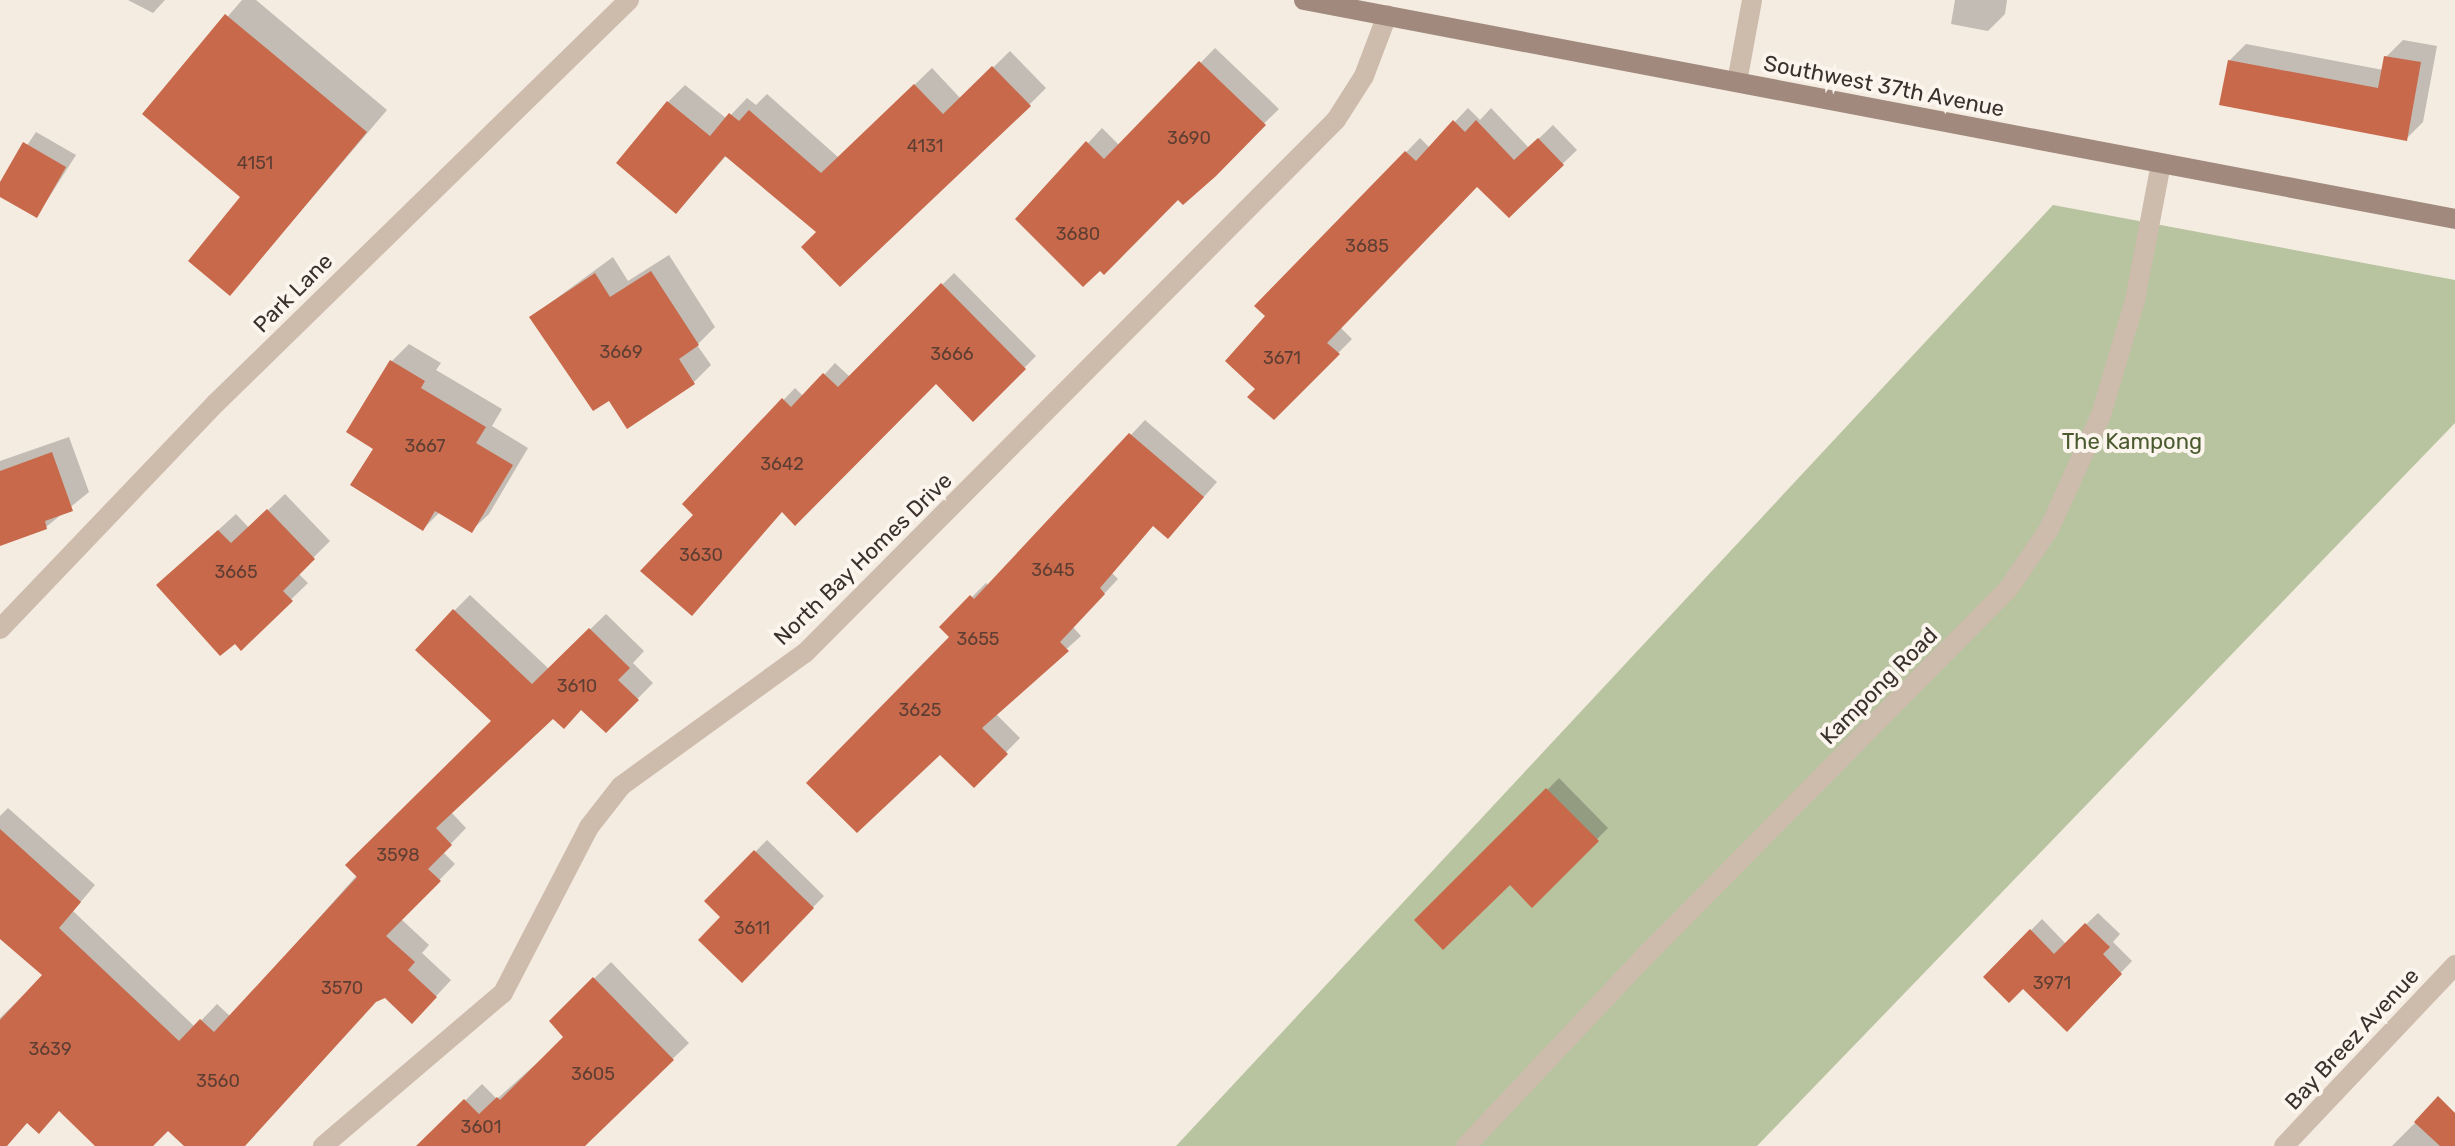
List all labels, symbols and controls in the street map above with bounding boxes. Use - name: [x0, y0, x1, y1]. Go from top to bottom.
- street label: Southwest 37th Avenue: [1761, 50, 2007, 122]
- house number: 3690: [1167, 127, 1211, 149]
- house number: 4131: [907, 135, 943, 157]
- house number: 4151: [237, 152, 273, 174]
- house number: 3680: [1056, 223, 1100, 245]
- house number: 3685: [1345, 235, 1389, 257]
- street label: Park Lane: [248, 248, 338, 338]
- house number: 3669: [599, 341, 643, 363]
- house number: 3666: [930, 343, 974, 365]
- house number: 3671: [1263, 347, 1301, 369]
- park label: The Kampong: [2062, 429, 2202, 455]
- house number: 3667: [404, 435, 446, 457]
- house number: 3642: [760, 453, 804, 475]
- street label: North Bay Homes Drive: [768, 467, 958, 651]
- house number: 3630: [679, 544, 723, 566]
- house number: 3645: [1031, 559, 1075, 581]
- house number: 3665: [214, 561, 258, 583]
- street label: Kampong Road: [1815, 622, 1943, 750]
- house number: 3655: [956, 628, 1000, 650]
- house number: 3610: [557, 675, 597, 697]
- house number: 3625: [899, 699, 941, 721]
- house number: 3598: [376, 844, 420, 866]
- house number: 3611: [734, 917, 770, 939]
- street label: Bay Breez Avenue: [2279, 962, 2425, 1116]
- house number: 3971: [2033, 972, 2071, 994]
- house number: 3570: [321, 977, 363, 999]
- house number: 3639: [28, 1038, 72, 1060]
- house number: 3605: [571, 1063, 615, 1085]
- house number: 3560: [196, 1070, 240, 1092]
- house number: 3601: [461, 1116, 501, 1138]

